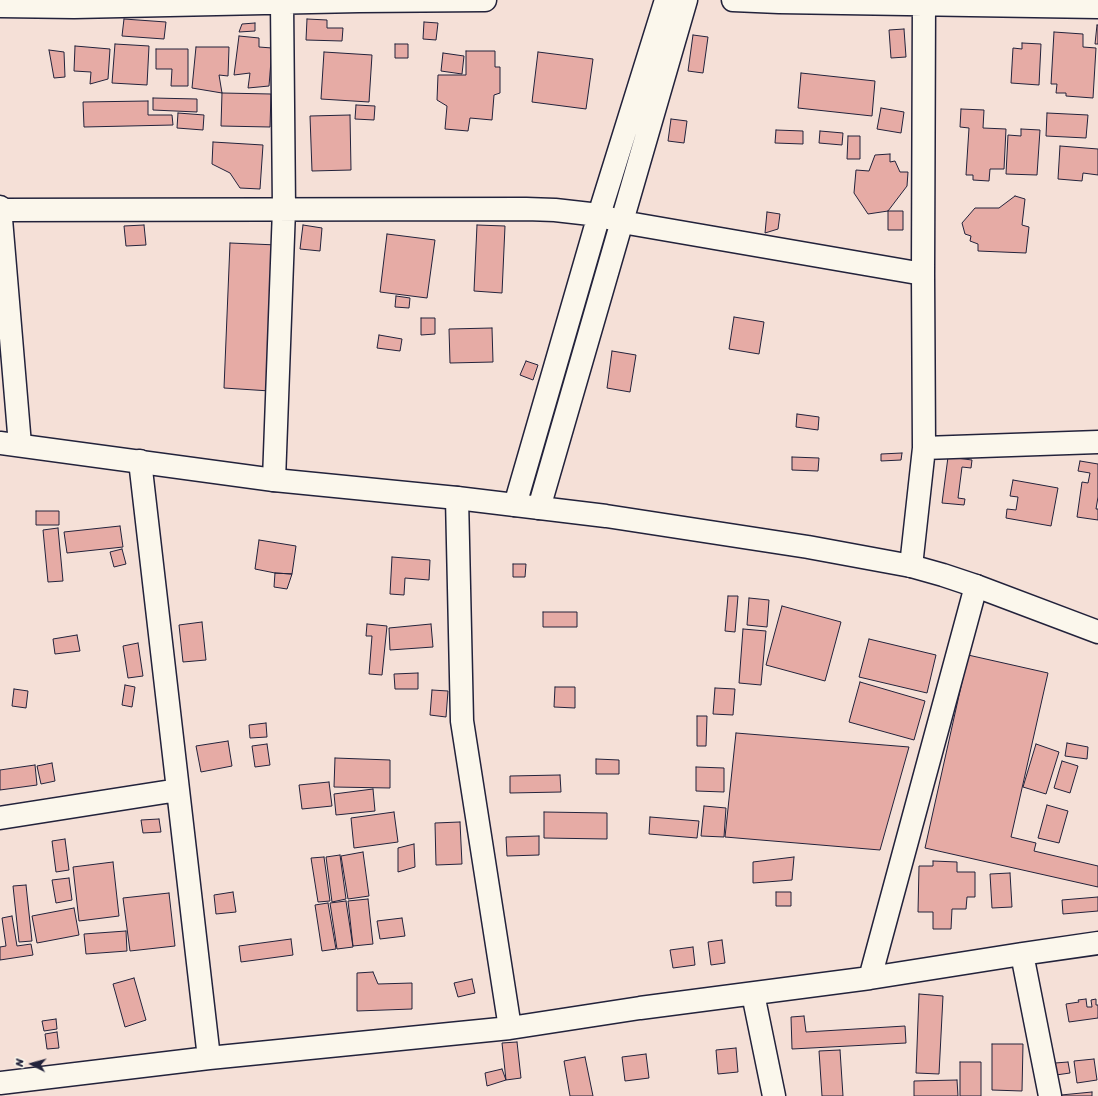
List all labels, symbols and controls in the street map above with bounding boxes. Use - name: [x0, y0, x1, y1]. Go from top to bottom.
- north arrow: [12, 1044, 52, 1084]
- text: N: [10, 1058, 29, 1067]

